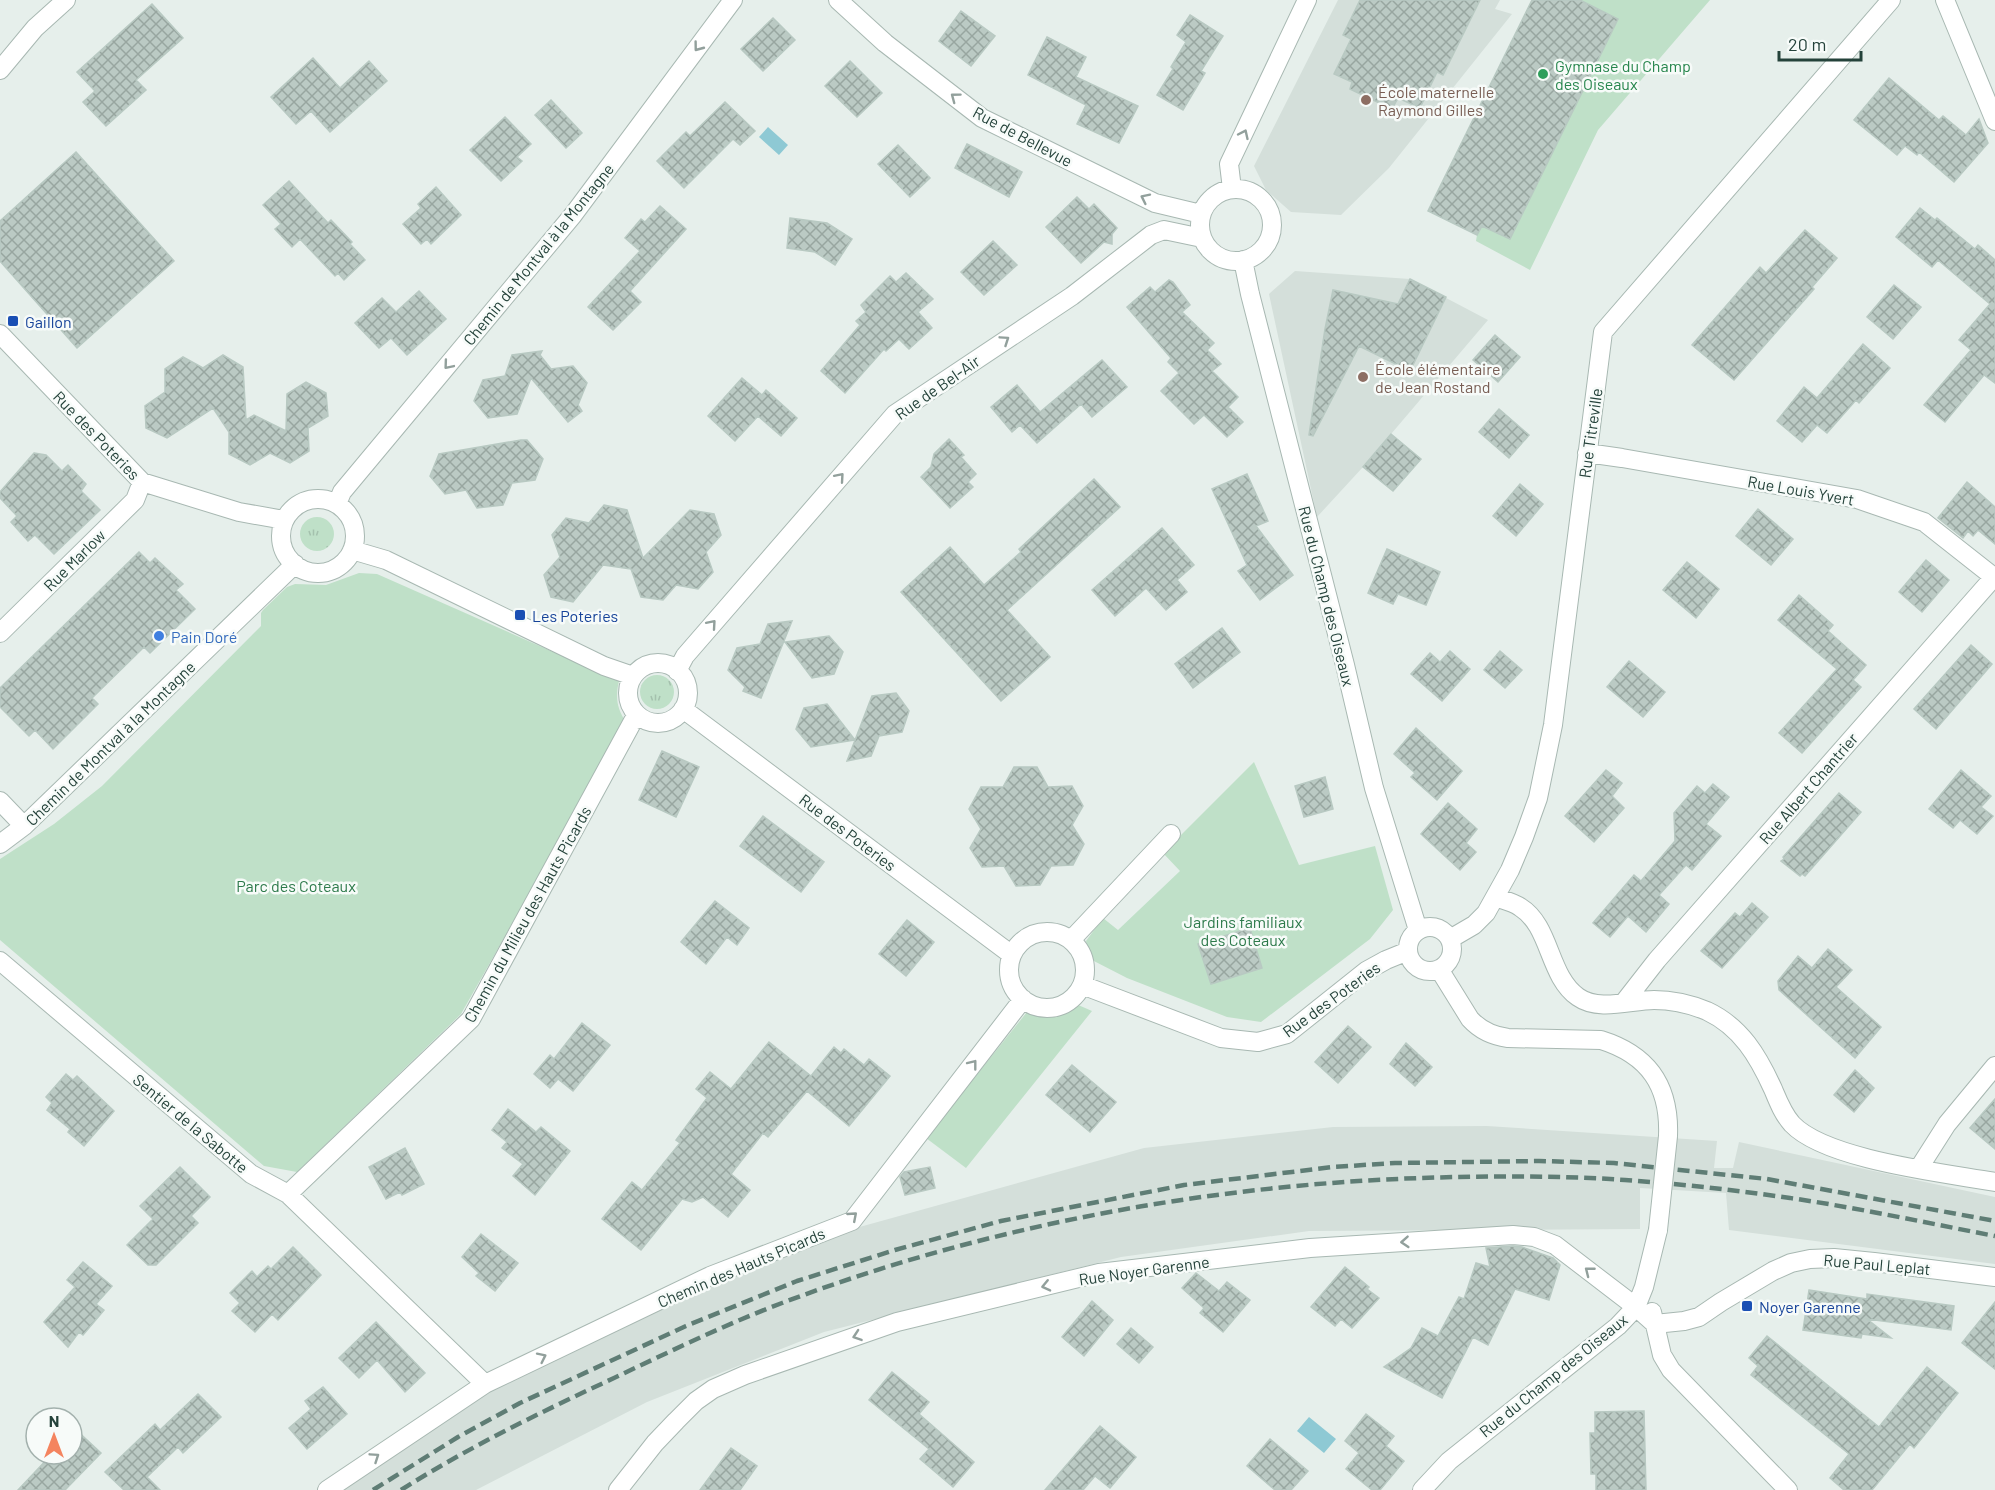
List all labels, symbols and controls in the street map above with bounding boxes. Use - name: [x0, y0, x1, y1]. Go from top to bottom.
- scale bar: [1779, 24, 1862, 62]
- text: 20 m: [1788, 33, 1826, 55]
- one-way arrow: [695, 40, 706, 51]
- place label: Gymnase du Champ des Oiseaux: [1555, 56, 1691, 93]
- marker: Gymnase du Champ des Oiseaux: [1536, 67, 1550, 81]
- place label: École maternelle Raymond Gilles: [1378, 82, 1494, 119]
- one-way arrow: [951, 93, 962, 104]
- marker: École maternelle Raymond Gilles: [1359, 93, 1373, 107]
- street label: Rue de Bellevue: [970, 102, 1076, 170]
- one-way arrow: [1236, 129, 1248, 140]
- street label: Chemin de Montval à la Montagne: [459, 159, 617, 349]
- one-way arrow: [1141, 194, 1152, 205]
- place label: Gaillon: [25, 312, 72, 331]
- marker: Gaillon: [6, 314, 20, 328]
- one-way arrow: [999, 336, 1009, 348]
- street label: Rue de Bel-Air: [891, 351, 983, 423]
- one-way arrow: [444, 358, 455, 369]
- place label: École élémentaire de Jean Rostand: [1375, 359, 1500, 396]
- marker: École élémentaire de Jean Rostand: [1356, 370, 1370, 384]
- street label: Rue des Poteries: [50, 387, 144, 483]
- street label: Rue Titreville: [1574, 387, 1606, 479]
- street label: Rue Louis Yvert: [1746, 471, 1856, 509]
- one-way arrow: [833, 473, 844, 484]
- street label: Rue du Champ des Oiseaux: [1295, 504, 1359, 688]
- street label: Rue Marlow: [39, 525, 109, 595]
- place label: Les Poteries: [532, 606, 618, 625]
- marker: Les Poteries: [513, 608, 527, 622]
- one-way arrow: [705, 620, 716, 631]
- place label: Pain Doré: [171, 627, 237, 646]
- marker: Pain Doré: [152, 629, 166, 643]
- street label: Chemin de Montval à la Montagne: [21, 657, 199, 829]
- street label: Rue Albert Chantrier: [1755, 728, 1862, 847]
- street label: Rue des Poteries: [796, 789, 900, 875]
- street label: Chemin du Milieu des Hauts Picards: [460, 803, 594, 1025]
- park label: Parc des Coteaux: [236, 876, 356, 895]
- park label: Jardins familiaux des Coteaux: [1184, 912, 1303, 949]
- street label: Rue des Poteries: [1278, 957, 1384, 1041]
- one-way arrow: [965, 1059, 976, 1070]
- street label: Sentier de la Sabotte: [130, 1069, 252, 1177]
- one-way arrow: [846, 1213, 857, 1224]
- street label: Chemin des Hauts Picards: [654, 1223, 828, 1311]
- one-way arrow: [1401, 1235, 1410, 1248]
- street label: Rue Paul Leplat: [1823, 1250, 1931, 1278]
- street label: Rue Noyer Garenne: [1077, 1251, 1211, 1289]
- one-way arrow: [1585, 1268, 1596, 1279]
- one-way arrow: [1041, 1279, 1051, 1292]
- place label: Noyer Garenne: [1759, 1297, 1861, 1316]
- marker: Noyer Garenne: [1740, 1299, 1754, 1313]
- street label: Rue du Champ des Oiseaux: [1475, 1309, 1631, 1441]
- one-way arrow: [852, 1328, 863, 1341]
- one-way arrow: [535, 1352, 546, 1364]
- north arrow: [24, 1406, 84, 1466]
- text: N: [49, 1411, 59, 1430]
- one-way arrow: [369, 1454, 380, 1465]

